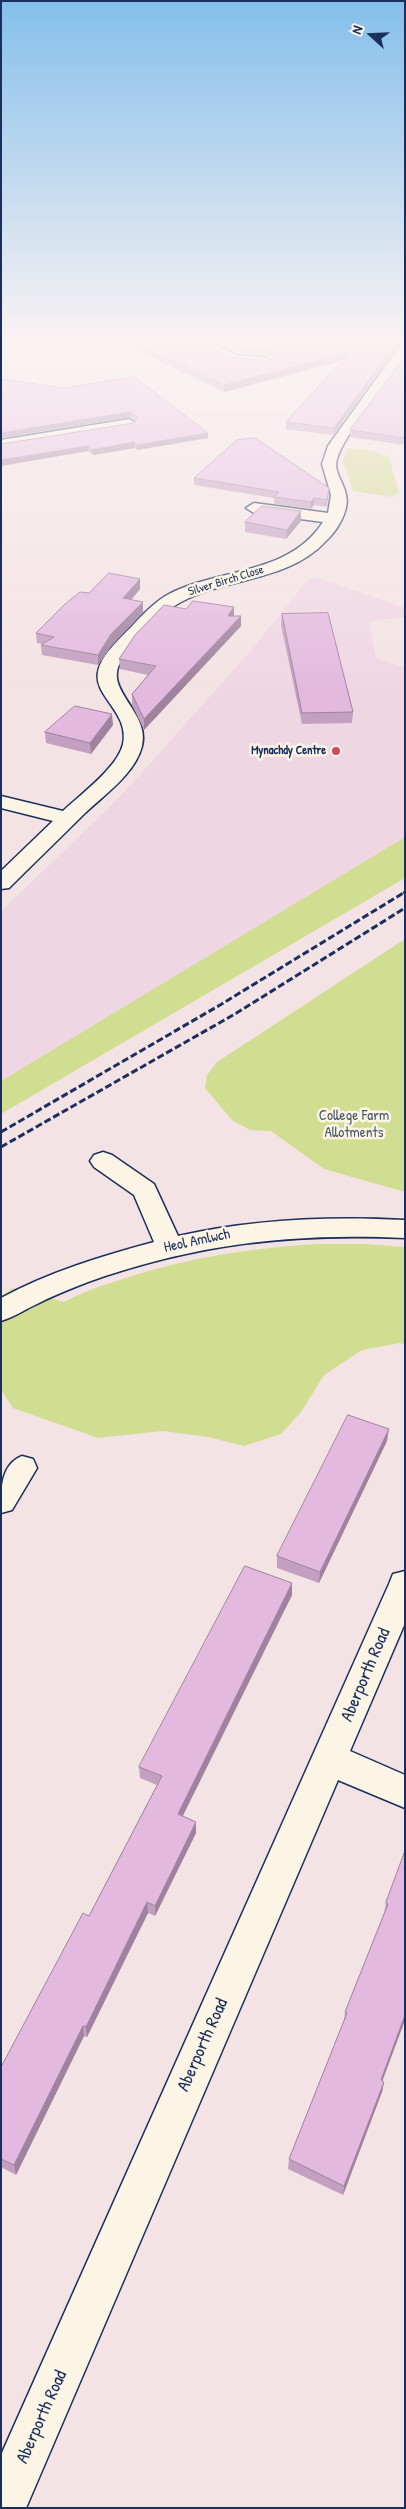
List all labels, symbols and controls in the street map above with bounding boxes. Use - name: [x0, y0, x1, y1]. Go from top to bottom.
- north arrow: [346, 10, 396, 60]
- text: N: [346, 23, 367, 36]
- street label: Silver Birch Close: [187, 563, 265, 599]
- place label: Mynachdy Centre: [251, 744, 326, 758]
- marker: Mynachdy Centre: [330, 745, 342, 757]
- park label: College Farm Allotments: [319, 1107, 389, 1142]
- street label: Heol Amlwch: [162, 1225, 232, 1257]
- street label: Aberporth Road: [337, 1625, 395, 1725]
- street label: Aberporth Road: [173, 1995, 233, 2095]
- street label: Aberporth Road: [12, 2367, 72, 2467]

